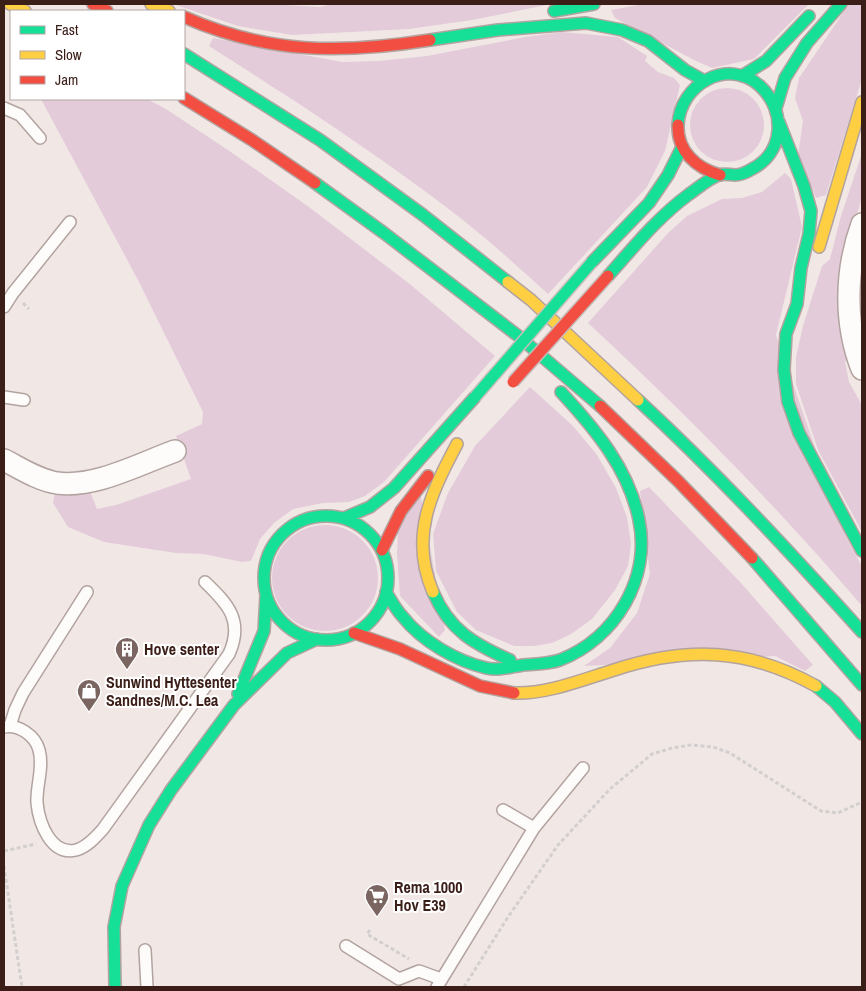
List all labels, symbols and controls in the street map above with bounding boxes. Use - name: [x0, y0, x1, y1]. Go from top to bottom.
- legend: [10, 10, 185, 100]
- text: Fast: [55, 19, 79, 40]
- text: Slow: [55, 44, 82, 65]
- text: Jam: [55, 69, 78, 90]
- building icon: Hove senter: [114, 636, 140, 670]
- place label: Hove senter: [144, 638, 220, 660]
- place label: Sunwind Hyttesenter Sandnes/M.C. Lea: [106, 671, 237, 711]
- shop icon: Sunwind Hyttesenter Sandnes/M.C. Lea: [76, 678, 102, 712]
- place label: Rema 1000 Hov E39: [394, 876, 463, 916]
- supermarket icon: Rema 1000 Hov E39: [364, 883, 390, 917]

